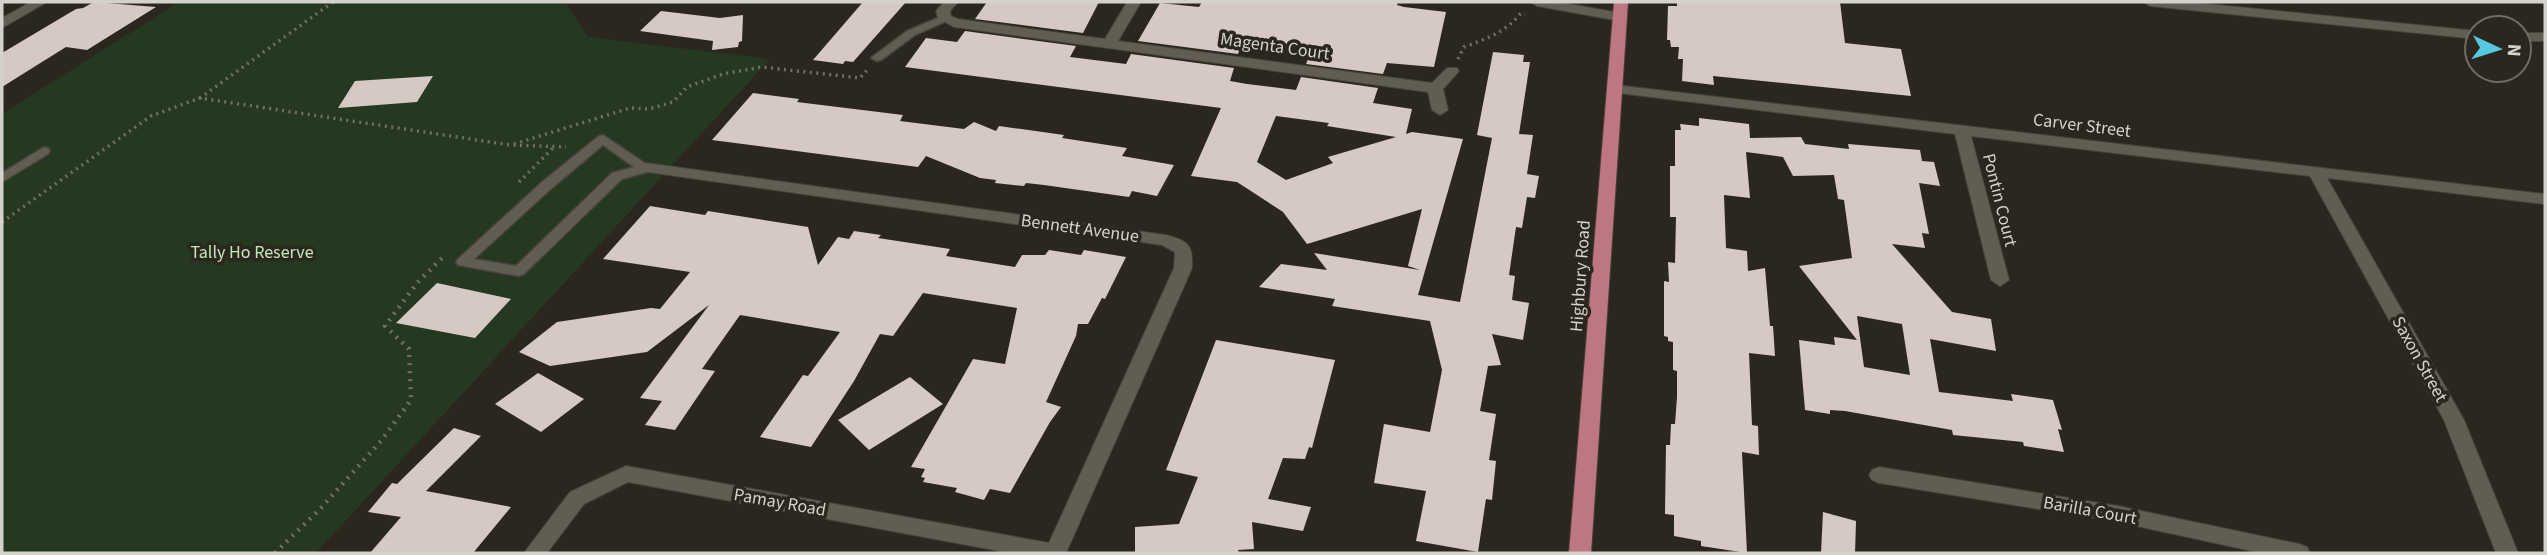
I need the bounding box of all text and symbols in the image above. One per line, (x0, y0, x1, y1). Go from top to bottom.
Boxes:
north arrow (2463, 14, 2533, 84)
street label: Magenta Court (1219, 26, 1331, 67)
text: N (2500, 43, 2527, 57)
street label: Carver Street (2032, 107, 2132, 144)
street label: Pontin Court (1976, 151, 2023, 249)
street label: Bennett Avenue (1019, 208, 1141, 249)
street label: Highbury Road (1564, 219, 1597, 333)
park label: Tally Ho Reserve (190, 240, 314, 265)
street label: Saxon Street (2386, 312, 2453, 407)
street label: Pamay Road (732, 482, 828, 523)
street label: Barilla Court (2041, 490, 2139, 531)

